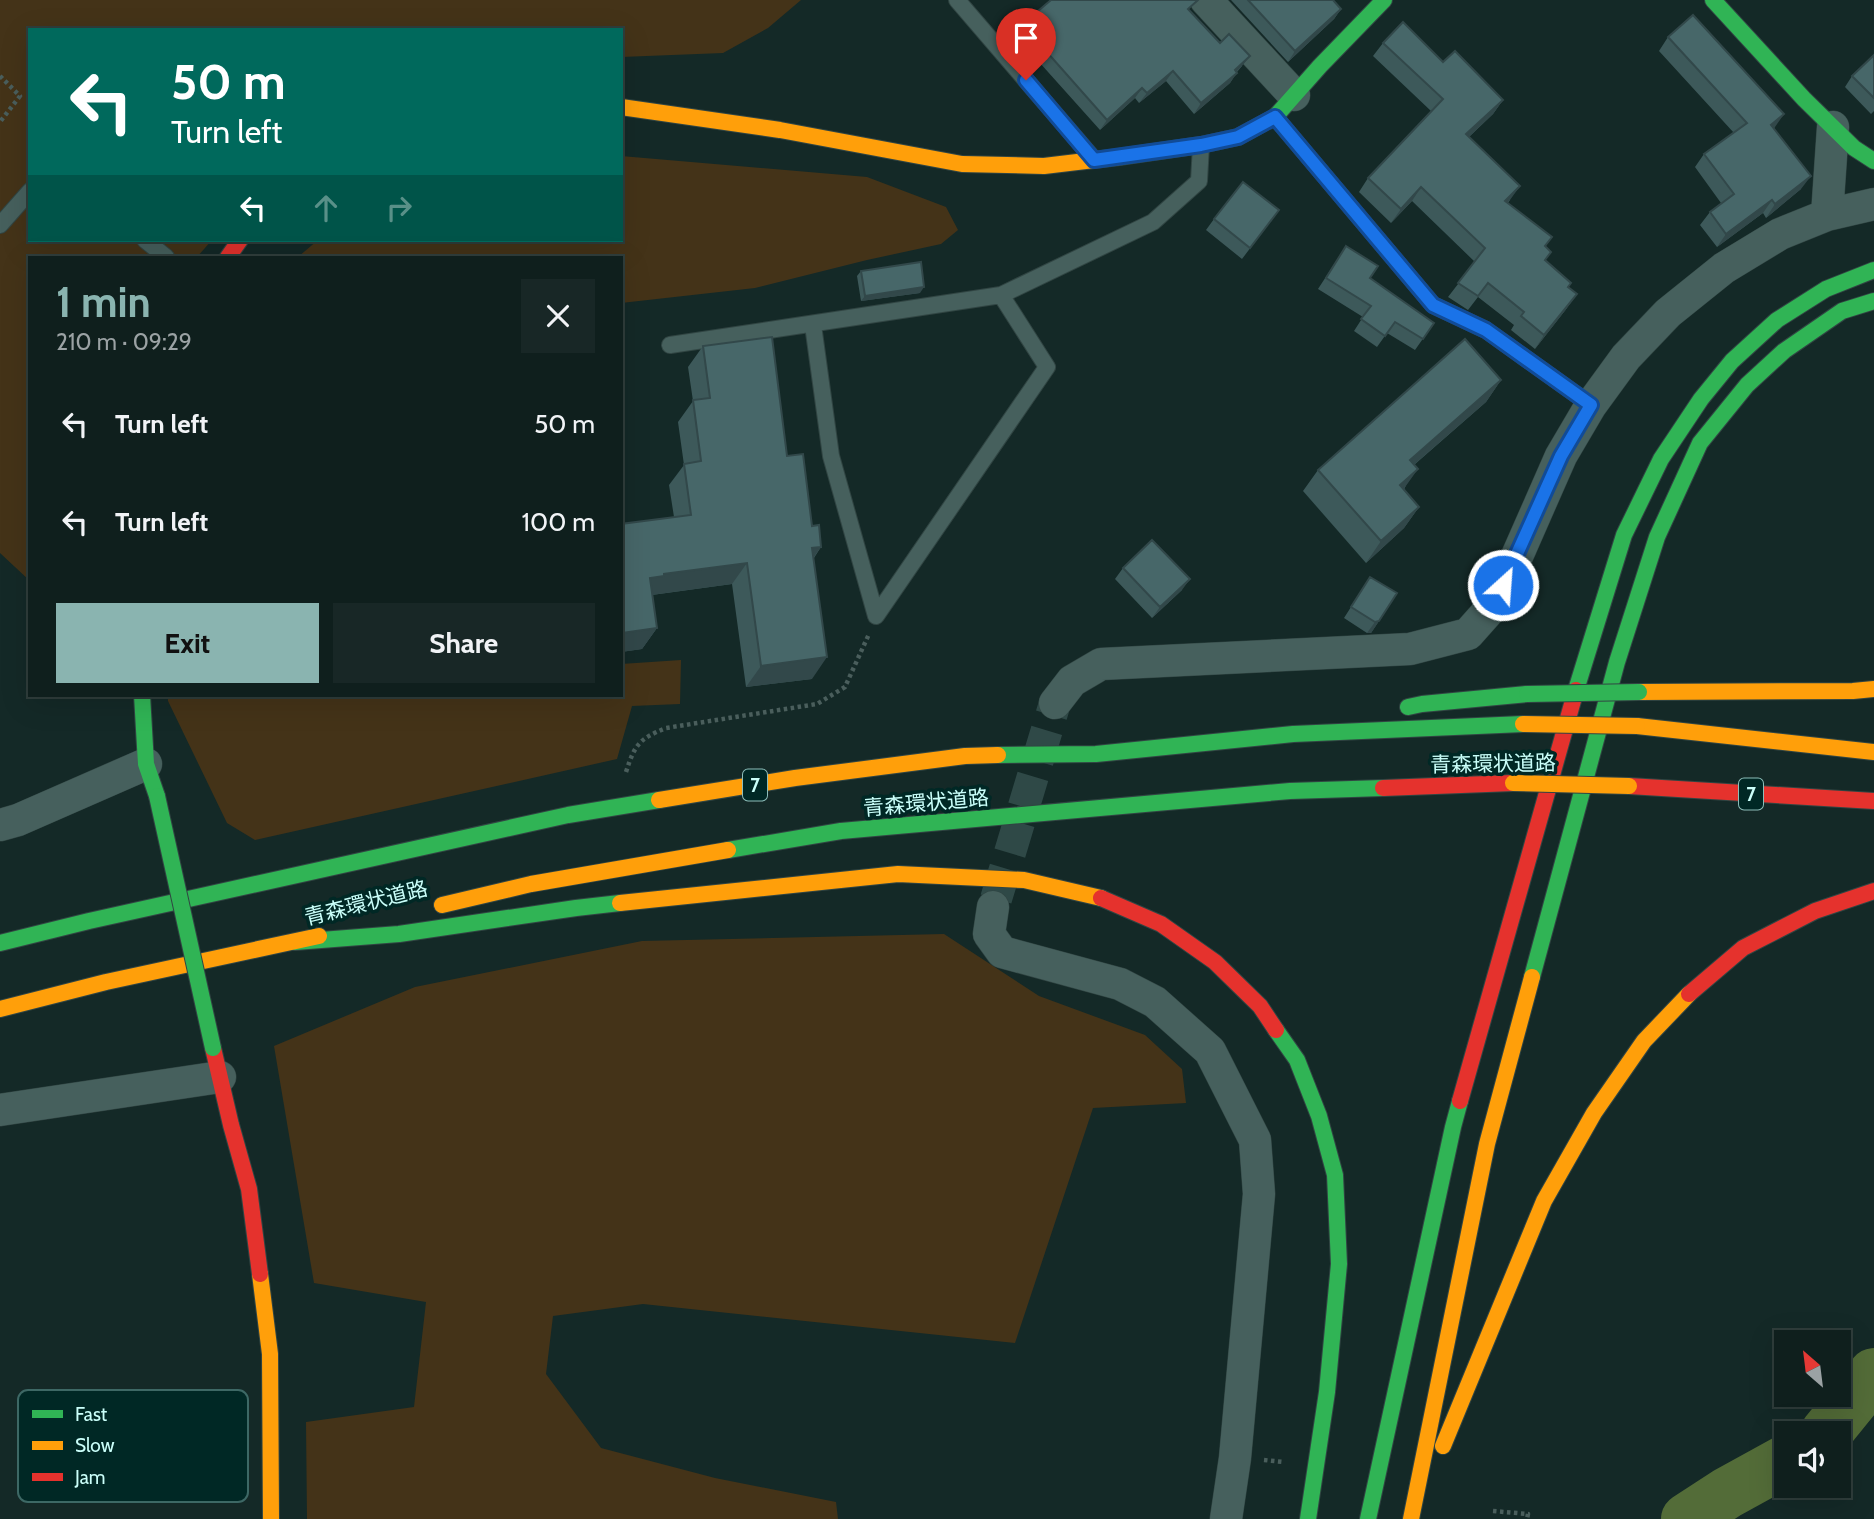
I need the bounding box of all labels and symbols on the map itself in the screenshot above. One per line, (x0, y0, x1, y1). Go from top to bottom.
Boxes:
pin (996, 8, 1056, 80)
position arrow (1466, 548, 1540, 622)
street label: 青森環状道路 (1430, 750, 1556, 777)
road number: 7 (743, 770, 767, 800)
road number: 7 (1739, 778, 1763, 810)
street label: 青森環状道路 (862, 785, 990, 820)
street label: 青森環状道路 (302, 875, 430, 930)
north arrow (1774, 1330, 1852, 1407)
legend (18, 1390, 248, 1502)
text: Fast (75, 1403, 108, 1426)
text: Slow (75, 1434, 115, 1457)
text: Jam (74, 1466, 105, 1489)

